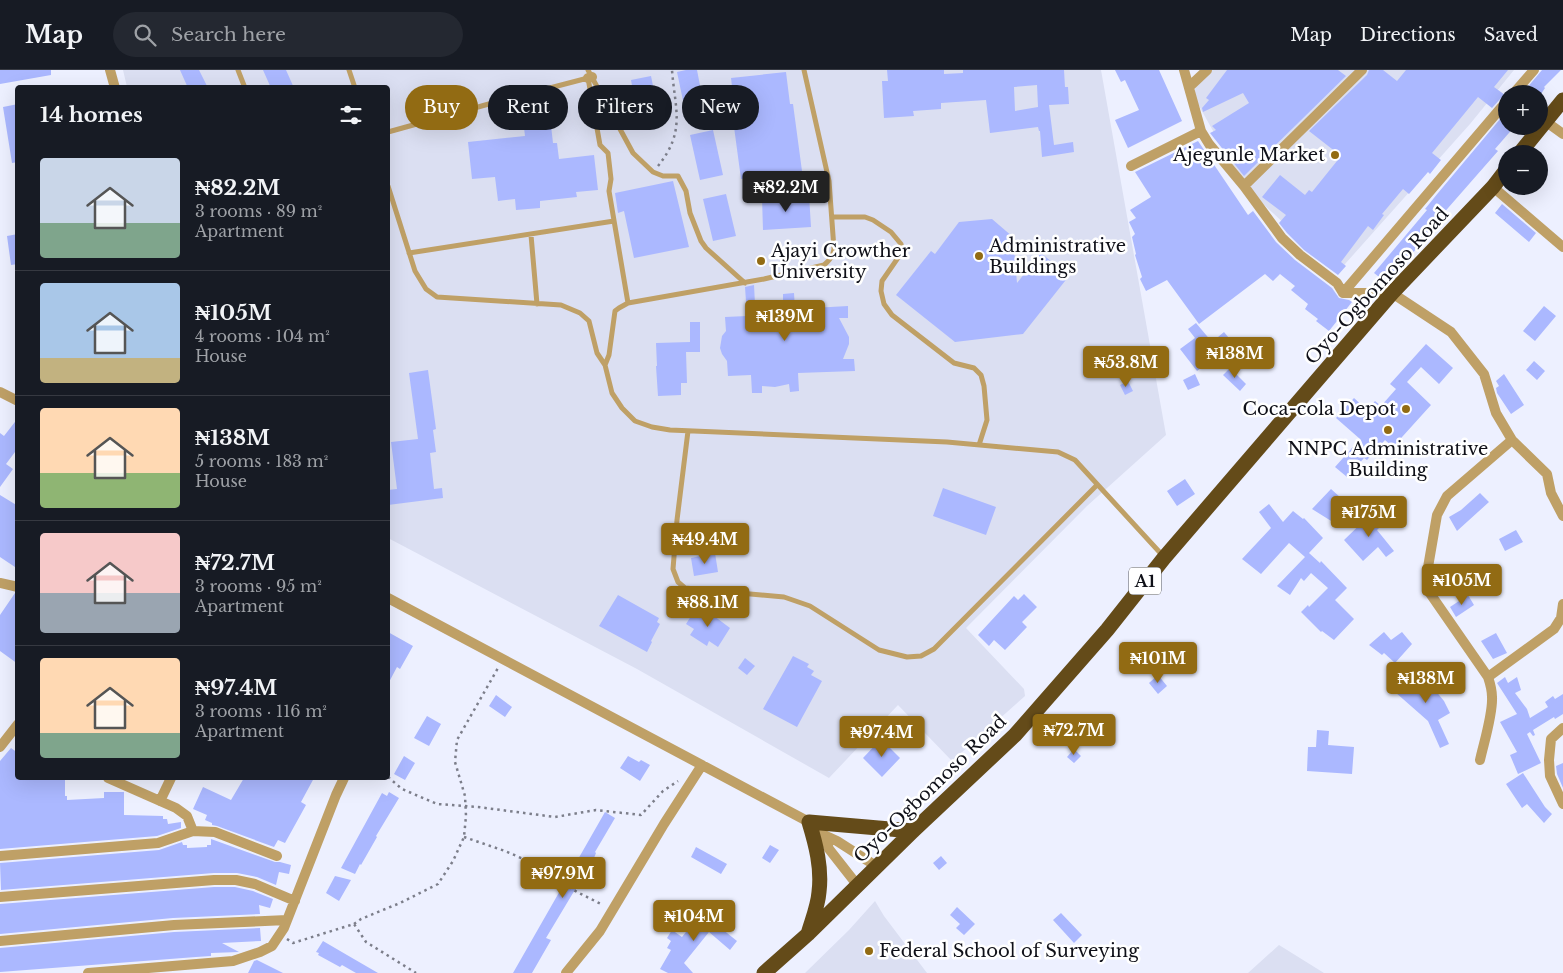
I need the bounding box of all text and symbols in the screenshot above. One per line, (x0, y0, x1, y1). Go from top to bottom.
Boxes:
search box (113, 12, 463, 57)
text: Map (25, 20, 83, 49)
icon: search (131, 21, 159, 49)
text: Search here (171, 23, 286, 46)
text: Map (1290, 24, 1332, 46)
text: Directions (1360, 24, 1456, 46)
text: Saved (1484, 24, 1538, 46)
chip: Buy (405, 85, 478, 130)
chip: Rent (488, 85, 568, 130)
chip: Filters (578, 85, 672, 130)
chip: New (682, 85, 759, 130)
map controls (1498, 85, 1548, 195)
button: + (1498, 85, 1548, 135)
icon: filters (337, 101, 365, 129)
text: 14 homes (40, 102, 143, 128)
place label: Ajegunle Market (1172, 144, 1325, 166)
button: − (1498, 145, 1548, 195)
marker: Ajegunle Market (1329, 149, 1341, 161)
pin: ₦82.2M (745, 170, 827, 213)
text: ₦82.2M (195, 175, 280, 201)
text: ₦82.2M (753, 177, 819, 197)
icon: home (80, 178, 140, 238)
text: 3 rooms · 89 m² (195, 201, 322, 221)
street label: Oyo-Ogbomoso Road (1301, 203, 1453, 369)
text: Apartment (195, 221, 284, 241)
place label: Administrative Buildings (988, 235, 1126, 278)
place label: Ajayi Crowther University (770, 240, 911, 283)
marker: Administrative Buildings (973, 250, 985, 262)
marker: Ajayi Crowther University (755, 255, 767, 267)
text: ₦105M (195, 300, 272, 326)
pin: ₦139M (750, 300, 820, 342)
icon: home (80, 303, 140, 363)
text: ₦139M (756, 306, 814, 326)
text: 4 rooms · 104 m² (195, 326, 330, 346)
pin: ₦138M (1200, 336, 1270, 379)
text: ₦138M (1206, 343, 1264, 363)
text: House (195, 346, 247, 366)
pin: ₦53.8M (1085, 346, 1167, 388)
text: ₦53.8M (1094, 352, 1158, 372)
place label: Coca-cola Depot (1243, 398, 1396, 420)
marker: Coca-cola Depot (1400, 403, 1412, 415)
marker: NNPC Administrative Building (1382, 424, 1394, 436)
text: ₦138M (195, 425, 270, 451)
icon: home (80, 428, 140, 488)
place label: NNPC Administrative Building (1288, 438, 1488, 481)
text: 5 rooms · 183 m² (195, 451, 328, 471)
text: House (195, 471, 247, 491)
pin: ₦175M (1334, 496, 1404, 538)
text: ₦175M (1342, 502, 1396, 522)
pin: ₦49.4M (664, 522, 746, 565)
text: ₦49.4M (672, 529, 738, 549)
text: ₦72.7M (195, 550, 275, 576)
icon: home (80, 553, 140, 613)
pin: ₦105M (1427, 564, 1497, 606)
road number: A1 (1129, 568, 1161, 594)
text: ₦105M (1433, 570, 1491, 590)
text: 3 rooms · 95 m² (195, 576, 322, 596)
pin: ₦88.1M (667, 586, 749, 628)
text: ₦88.1M (677, 592, 739, 612)
text: Apartment (195, 596, 284, 616)
pin: ₦101M (1123, 642, 1193, 684)
text: ₦101M (1130, 648, 1186, 668)
pin: ₦138M (1391, 662, 1461, 704)
text: ₦138M (1397, 668, 1455, 688)
text: ₦97.4M (195, 675, 277, 701)
icon: home (80, 678, 140, 738)
text: 3 rooms · 116 m² (195, 701, 327, 721)
street label: Oyo-Ogbomoso Road (849, 710, 1011, 868)
pin: ₦72.7M (1033, 714, 1115, 756)
pin: ₦97.4M (841, 716, 923, 758)
text: ₦72.7M (1044, 720, 1104, 740)
text: Apartment (195, 721, 284, 741)
text: ₦97.4M (851, 722, 913, 742)
pin: ₦97.9M (522, 856, 604, 899)
text: ₦97.9M (532, 863, 594, 883)
pin: ₦104M (659, 900, 729, 942)
text: ₦104M (664, 906, 724, 926)
place label: Federal School of Surveying (879, 940, 1139, 962)
marker: Federal School of Surveying (863, 945, 875, 957)

